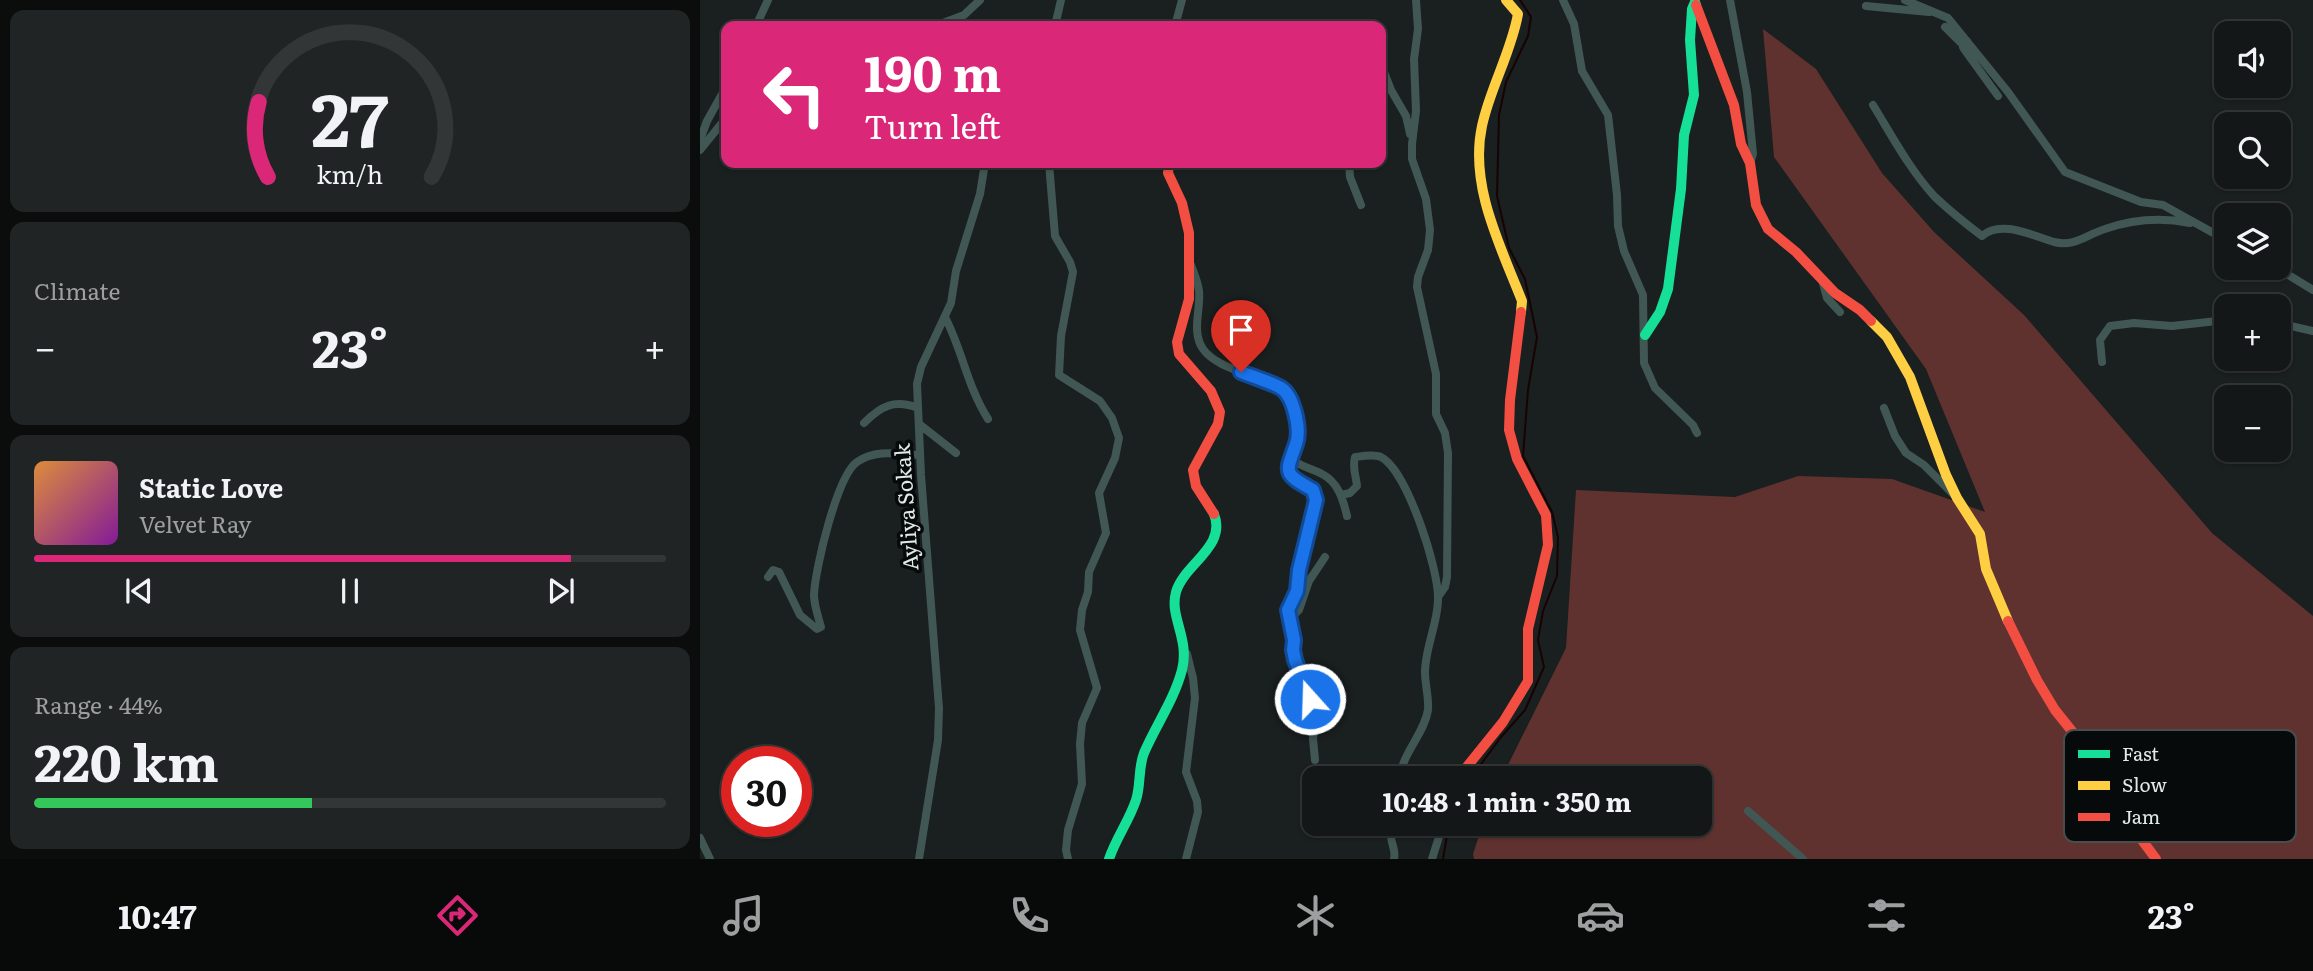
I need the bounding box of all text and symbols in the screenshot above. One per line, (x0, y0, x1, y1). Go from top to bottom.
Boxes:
map controls (2214, 21, 2291, 462)
button: sound (2214, 21, 2291, 98)
text: 190 m (864, 34, 1001, 107)
icon: left (749, 49, 840, 140)
text: 27 (311, 62, 389, 170)
text: Turn left (864, 101, 1001, 149)
button: search (2214, 112, 2291, 189)
text: km/h (317, 155, 383, 192)
button: layers (2214, 203, 2291, 280)
text: Climate (34, 273, 120, 307)
button: + (2214, 294, 2291, 371)
pin (1211, 300, 1271, 372)
text: 23° (312, 307, 388, 384)
icon: arrive (1222, 311, 1260, 349)
text: − (34, 317, 56, 374)
text: + (644, 317, 666, 374)
button: − (2214, 385, 2291, 462)
street label: Ayliya Sokak (885, 442, 924, 572)
text: Static Love (139, 467, 283, 506)
text: Velvet Ray (139, 506, 251, 540)
icon: previous (120, 572, 158, 610)
icon: pause (331, 572, 369, 610)
icon: next (542, 572, 580, 610)
position arrow (1273, 662, 1347, 736)
text: Range · 44% (34, 687, 163, 721)
text: 220 km (34, 721, 219, 798)
legend (2064, 730, 2296, 842)
text: Fast (2122, 739, 2159, 767)
speed limit sign: 30 (721, 746, 812, 837)
text: Slow (2122, 770, 2167, 798)
text: 10:48 · 1 min · 350 m (1383, 781, 1631, 820)
text: Jam (2122, 802, 2160, 830)
text: 10:47 (118, 891, 197, 939)
icon: directions (433, 891, 482, 940)
icon: music (719, 891, 768, 940)
icon: phone (1005, 891, 1054, 940)
icon: climate (1291, 891, 1340, 940)
icon: car (1576, 891, 1625, 940)
icon: filters (1862, 891, 1911, 940)
text: 23° (2148, 891, 2195, 939)

